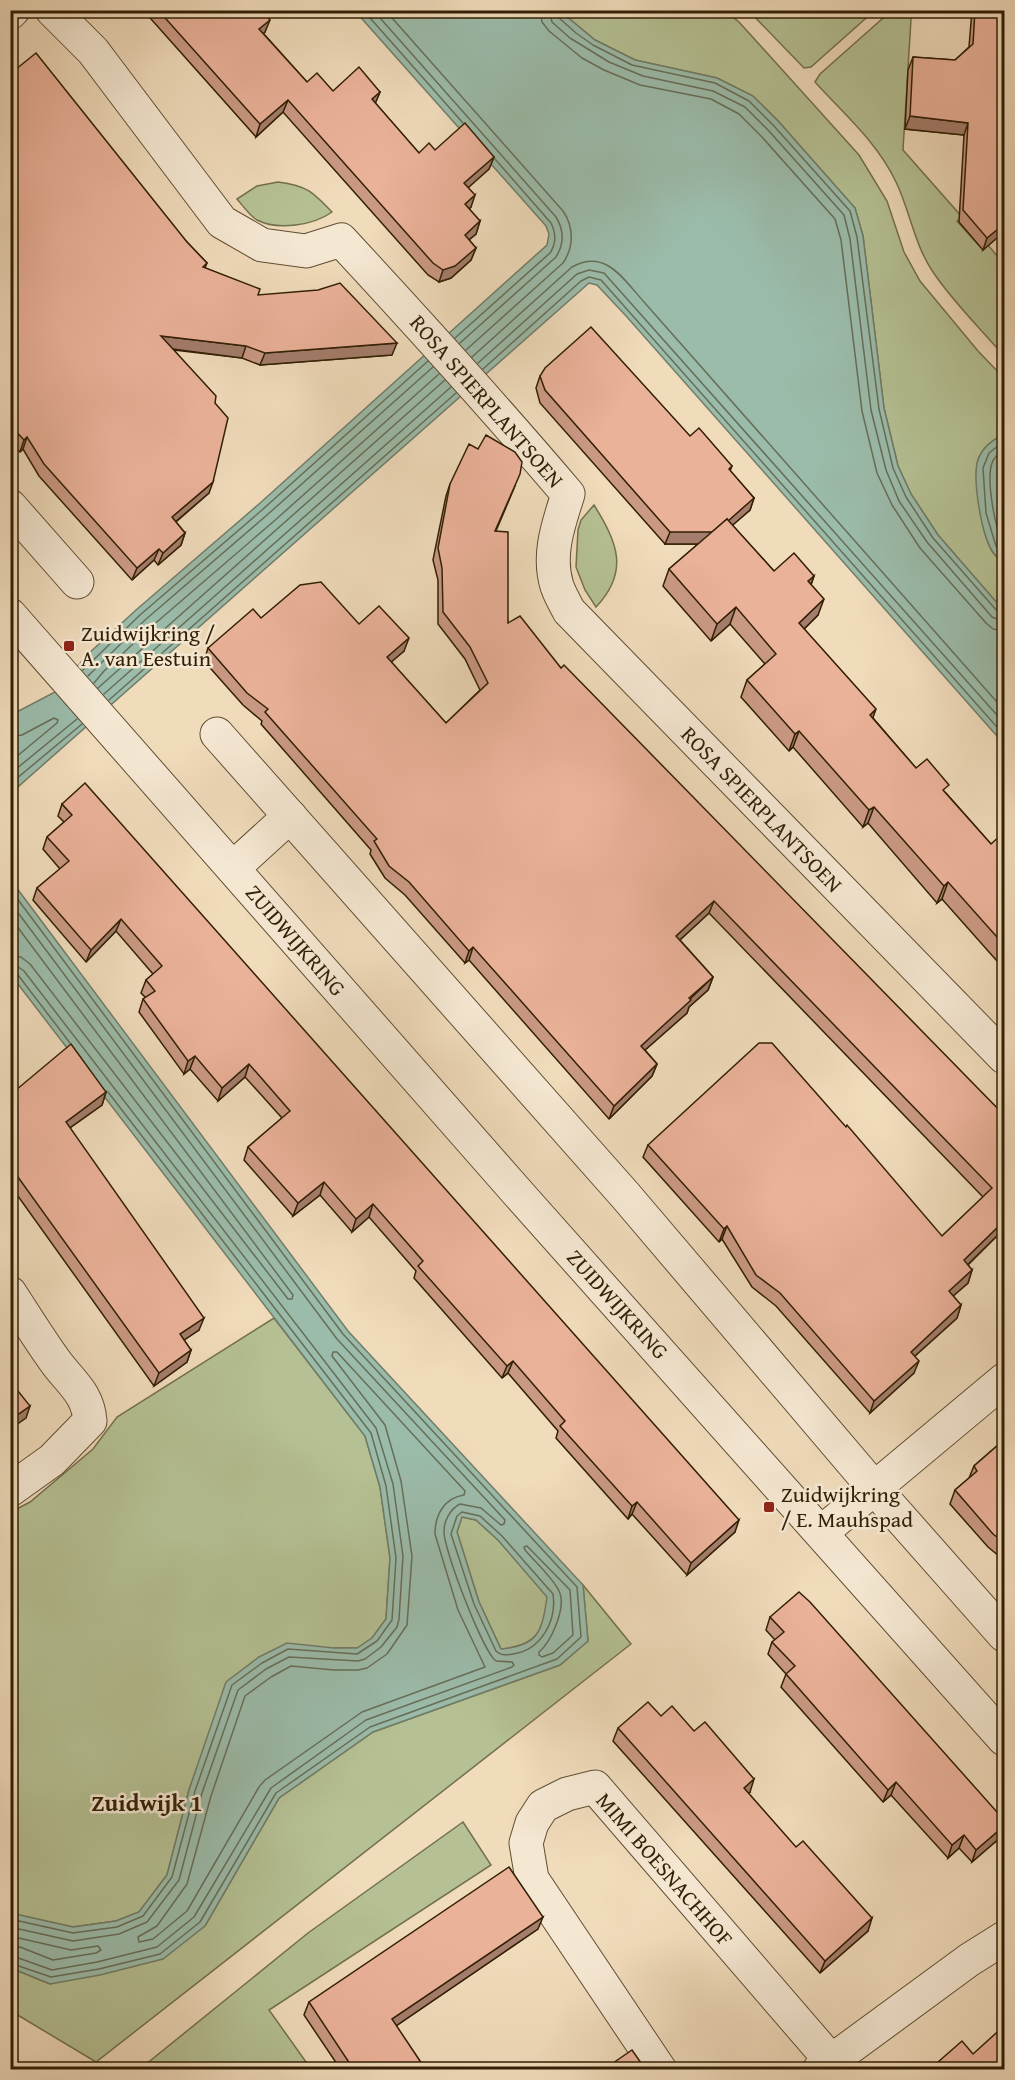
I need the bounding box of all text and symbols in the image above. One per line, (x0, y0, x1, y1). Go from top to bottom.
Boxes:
street label: ROSA SPIERPLANTSOEN (403, 307, 571, 495)
place label: Zuidwijkring / A. van Eestuin (81, 617, 215, 674)
marker: Zuidwijkring / A. van Eestuin (62, 639, 76, 653)
street label: ROSA SPIERPLANTSOEN (674, 719, 850, 899)
street label: ZUIDWIJKRING (239, 877, 353, 1003)
street label: ZUIDWIJKRING (560, 1242, 676, 1366)
place label: Zuidwijkring / E. Mauhspad (781, 1478, 913, 1535)
marker: Zuidwijkring / E. Mauhspad (762, 1500, 776, 1514)
district label: Zuidwijk 1 (91, 1785, 203, 1820)
street label: MIMI BOESNACHHOF (589, 1785, 741, 1953)

